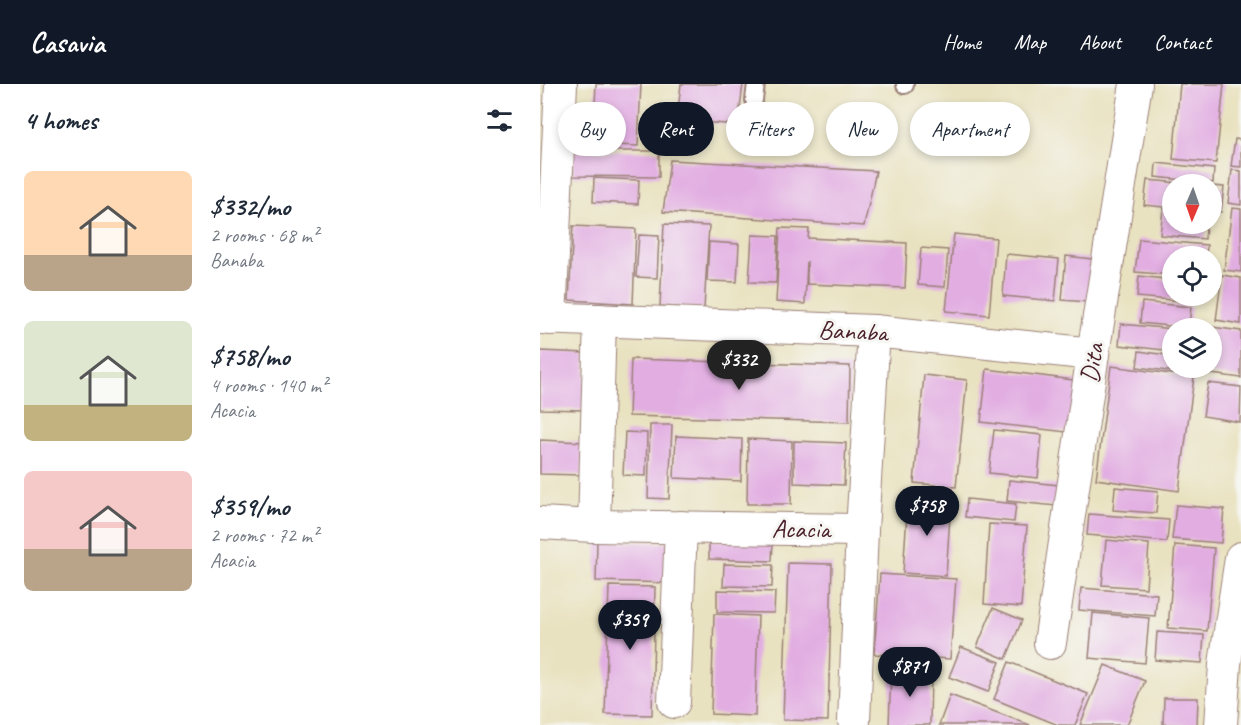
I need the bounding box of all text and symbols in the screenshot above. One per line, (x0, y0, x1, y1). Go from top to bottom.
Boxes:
text: Casavia (30, 25, 104, 60)
text: Home (943, 29, 981, 55)
text: Map (1014, 29, 1046, 55)
text: About (1079, 29, 1121, 55)
text: Contact (1154, 29, 1211, 55)
chip: Buy (558, 102, 626, 156)
chip: Rent (638, 102, 714, 156)
chip: Filters (726, 102, 814, 156)
chip: New (826, 102, 898, 156)
chip: Apartment (910, 102, 1030, 156)
text: 4 homes (24, 104, 97, 137)
icon: filters (483, 104, 516, 137)
north arrow (1162, 174, 1222, 234)
map controls (1162, 174, 1222, 378)
text: $332/mo (210, 190, 290, 223)
icon: home (72, 195, 144, 267)
text: 2 rooms · 68 m² (210, 223, 318, 248)
button: locate (1162, 246, 1222, 306)
text: Banaba (210, 248, 263, 273)
street label: Banaba (818, 313, 891, 349)
button: layers (1162, 318, 1222, 378)
street label: Dita (1073, 339, 1112, 385)
text: $758/mo (210, 340, 290, 373)
pin: $332 (703, 340, 775, 391)
icon: home (72, 345, 144, 417)
text: $332 (721, 347, 757, 372)
text: 4 rooms · 140 m² (210, 373, 327, 398)
text: Acacia (210, 398, 255, 423)
pin: $758 (891, 486, 963, 537)
text: $359/mo (210, 490, 289, 523)
text: $758 (909, 493, 945, 518)
icon: home (72, 495, 144, 567)
street label: Acacia (772, 512, 833, 546)
text: 2 rooms · 72 m² (210, 523, 318, 548)
text: Acacia (210, 548, 255, 573)
pin: $359 (594, 600, 666, 651)
text: $359 (612, 607, 648, 632)
pin: $871 (874, 647, 946, 698)
text: $871 (892, 654, 928, 679)

